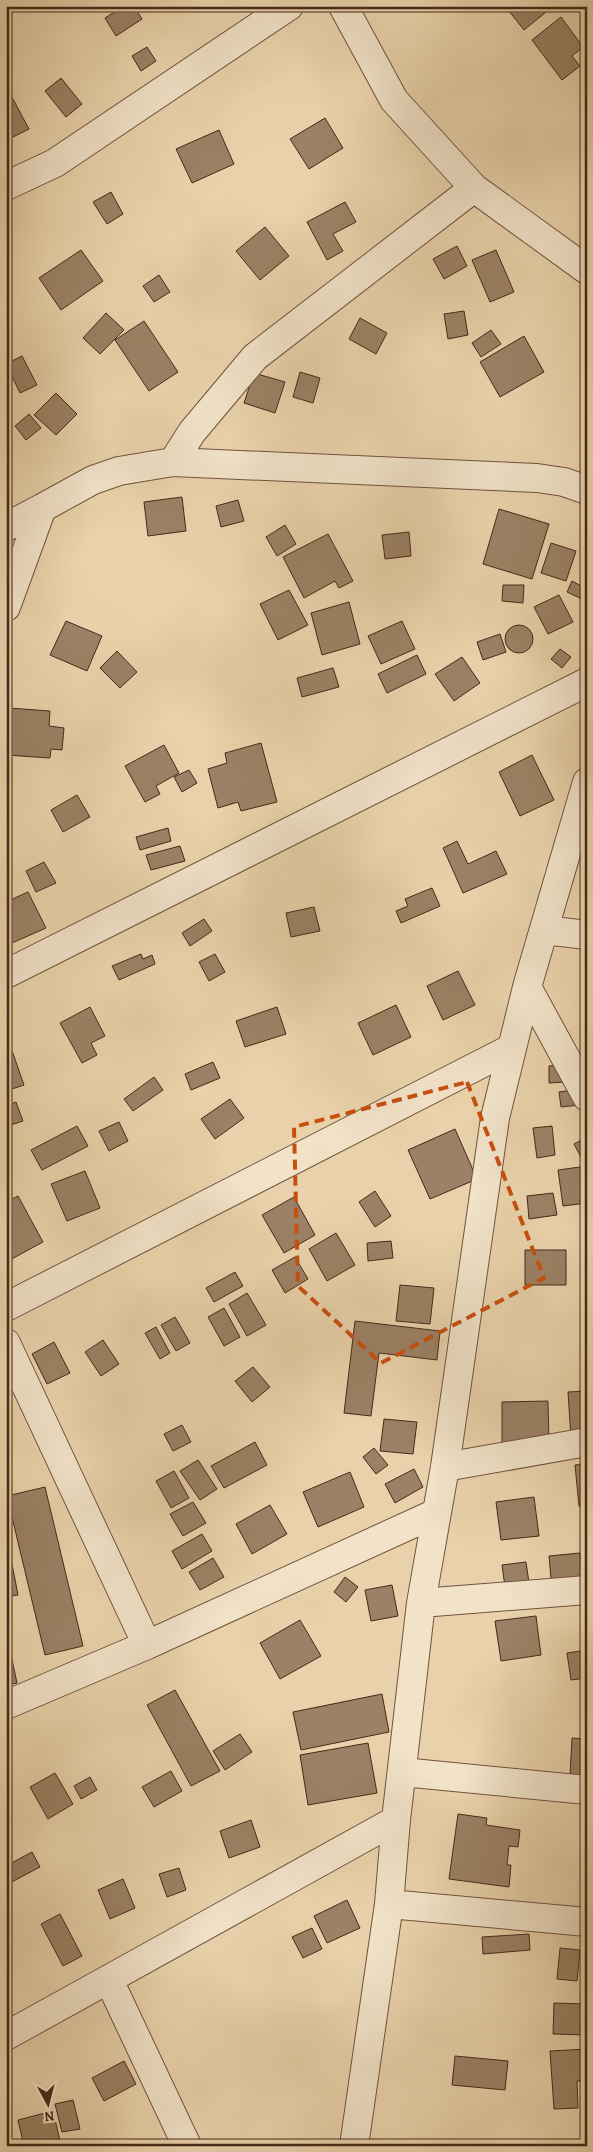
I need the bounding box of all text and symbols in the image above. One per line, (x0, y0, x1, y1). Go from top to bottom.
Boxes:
north arrow (22, 2080, 72, 2130)
text: N (43, 2106, 56, 2126)

